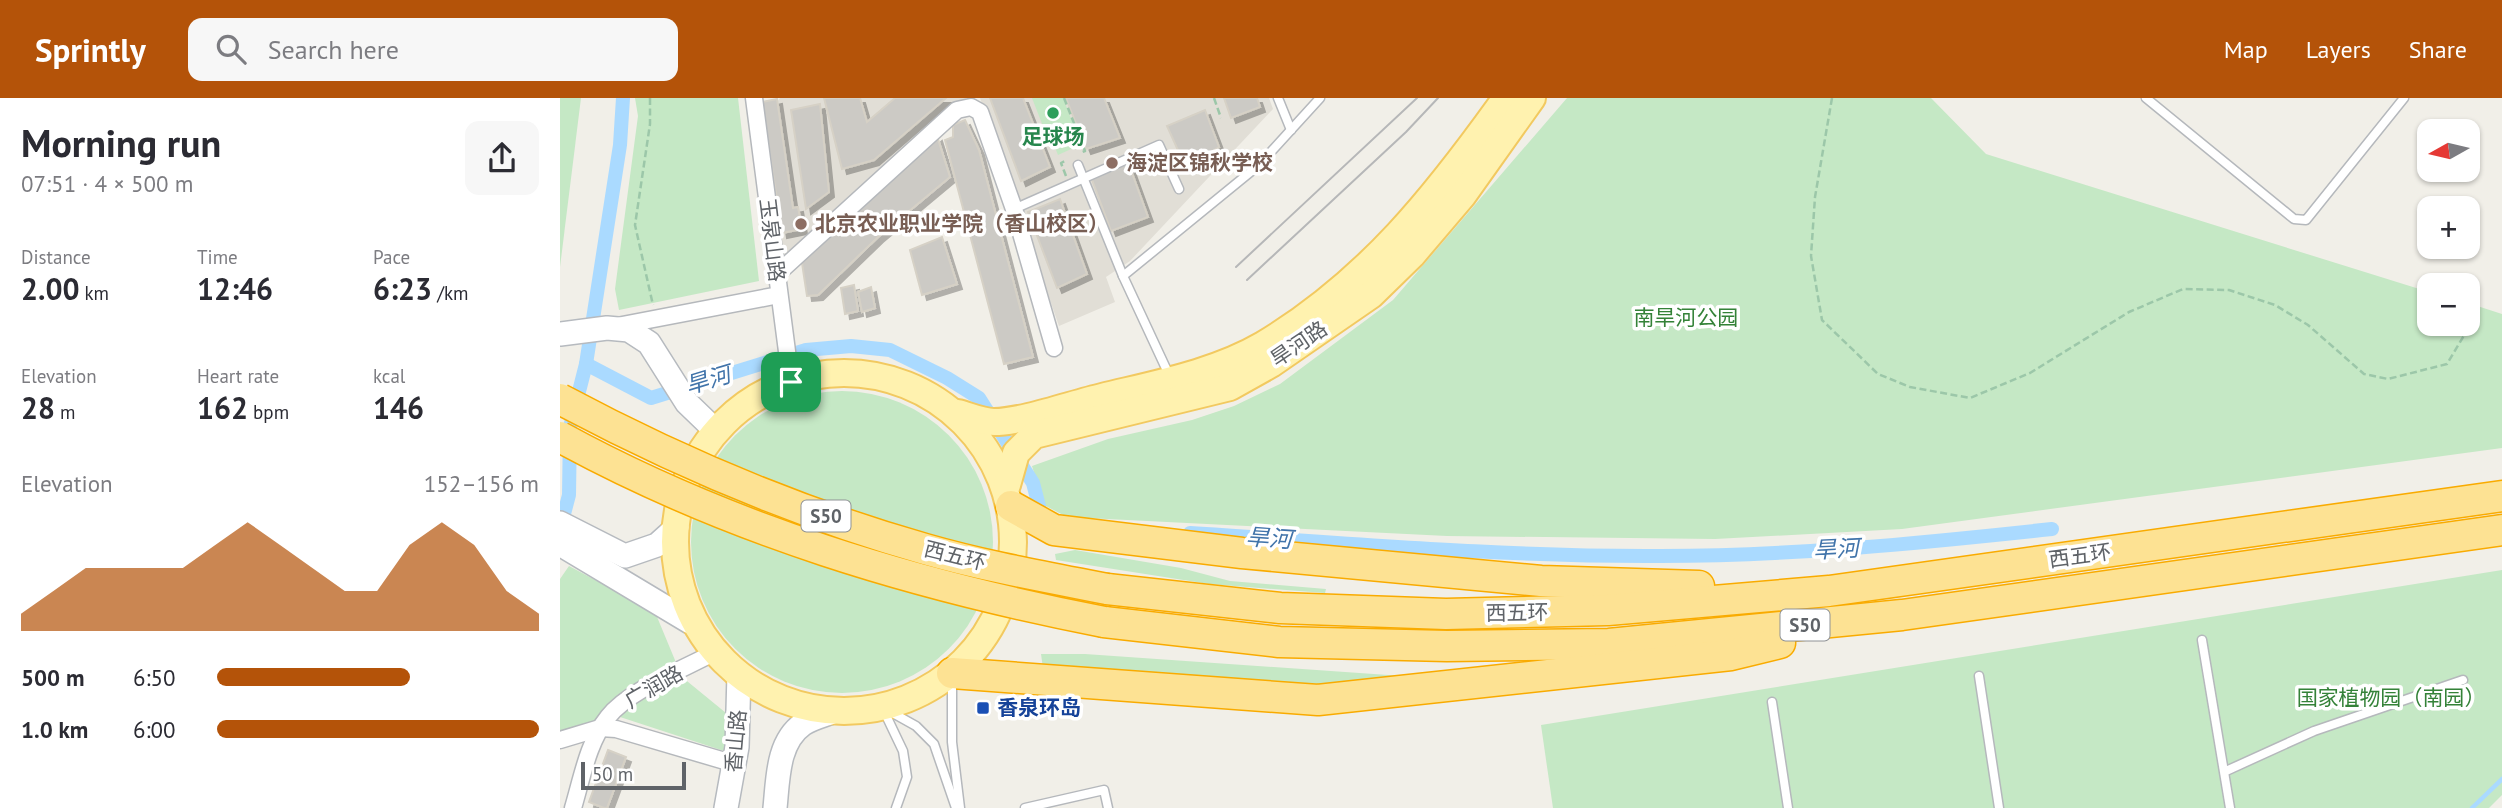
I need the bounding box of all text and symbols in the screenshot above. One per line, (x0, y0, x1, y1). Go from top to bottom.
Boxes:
search box (188, 18, 678, 81)
text: Sprintly (35, 28, 146, 71)
icon: search (212, 30, 250, 68)
text: Search here (268, 33, 399, 66)
text: Map (2224, 34, 2268, 65)
text: Layers (2306, 34, 2371, 65)
text: Share (2409, 34, 2467, 65)
marker: 足球场 (1045, 105, 1061, 121)
text: Morning run (21, 118, 221, 167)
north arrow (2417, 119, 2480, 182)
map controls (2417, 119, 2480, 336)
button: share (465, 121, 539, 195)
place label: 足球场 (1022, 123, 1085, 150)
place label: 海淀区锦秋学校 (1126, 149, 1273, 176)
marker: 海淀区锦秋学校 (1104, 155, 1120, 171)
text: 07:51 · 4 × 500 m (21, 169, 193, 198)
button: + (2417, 196, 2480, 259)
street label: 玉泉山路 (754, 197, 791, 283)
place label: 北京农业职业学院（香山校区） (815, 210, 1109, 237)
marker: 北京农业职业学院（香山校区） (793, 216, 809, 232)
text: Distance (21, 245, 91, 269)
text: Time (197, 245, 238, 269)
text: Pace (373, 245, 410, 269)
text: 2.00 (21, 269, 79, 308)
text: 12:46 (197, 269, 273, 308)
text: 6:23 (373, 269, 432, 308)
button: − (2417, 273, 2480, 336)
text: km (79, 281, 109, 305)
text: /km (432, 281, 468, 305)
park label: 南旱河公园 (1634, 304, 1739, 331)
street label: 旱河路 (1265, 315, 1332, 372)
pin (761, 352, 821, 412)
water label: 旱河 (682, 358, 738, 400)
icon: arrive (772, 363, 810, 401)
text: Elevation (21, 364, 97, 388)
text: Heart rate (197, 364, 279, 388)
text: kcal (373, 364, 405, 388)
text: 28 (21, 388, 55, 427)
text: 162 (197, 388, 248, 427)
text: 146 (373, 388, 424, 427)
text: m (55, 400, 76, 424)
text: bpm (248, 400, 289, 424)
text: Elevation (21, 469, 113, 498)
text: 152–156 m (424, 469, 539, 498)
road number: S50 (802, 500, 850, 532)
water label: 旱河 (1245, 521, 1297, 554)
water label: 旱河 (1812, 533, 1864, 564)
street label: 西五环 (921, 535, 989, 576)
street label: 西五环 (2047, 538, 2113, 573)
street label: 西五环 (1485, 598, 1549, 627)
road number: S50 (1780, 610, 1830, 640)
street label: 广润路 (620, 659, 688, 714)
text: 500 m (21, 663, 84, 692)
text: 6:50 (133, 663, 176, 692)
park label: 国家植物园（南园） (2297, 684, 2486, 711)
place label: 香泉环岛 (997, 694, 1081, 721)
marker: 香泉环岛 (975, 700, 991, 716)
street label: 香山路 (719, 708, 752, 774)
text: 1.0 km (21, 715, 88, 744)
text: 6:00 (133, 715, 176, 744)
scale bar (581, 759, 686, 791)
text: 50 m (592, 762, 633, 786)

